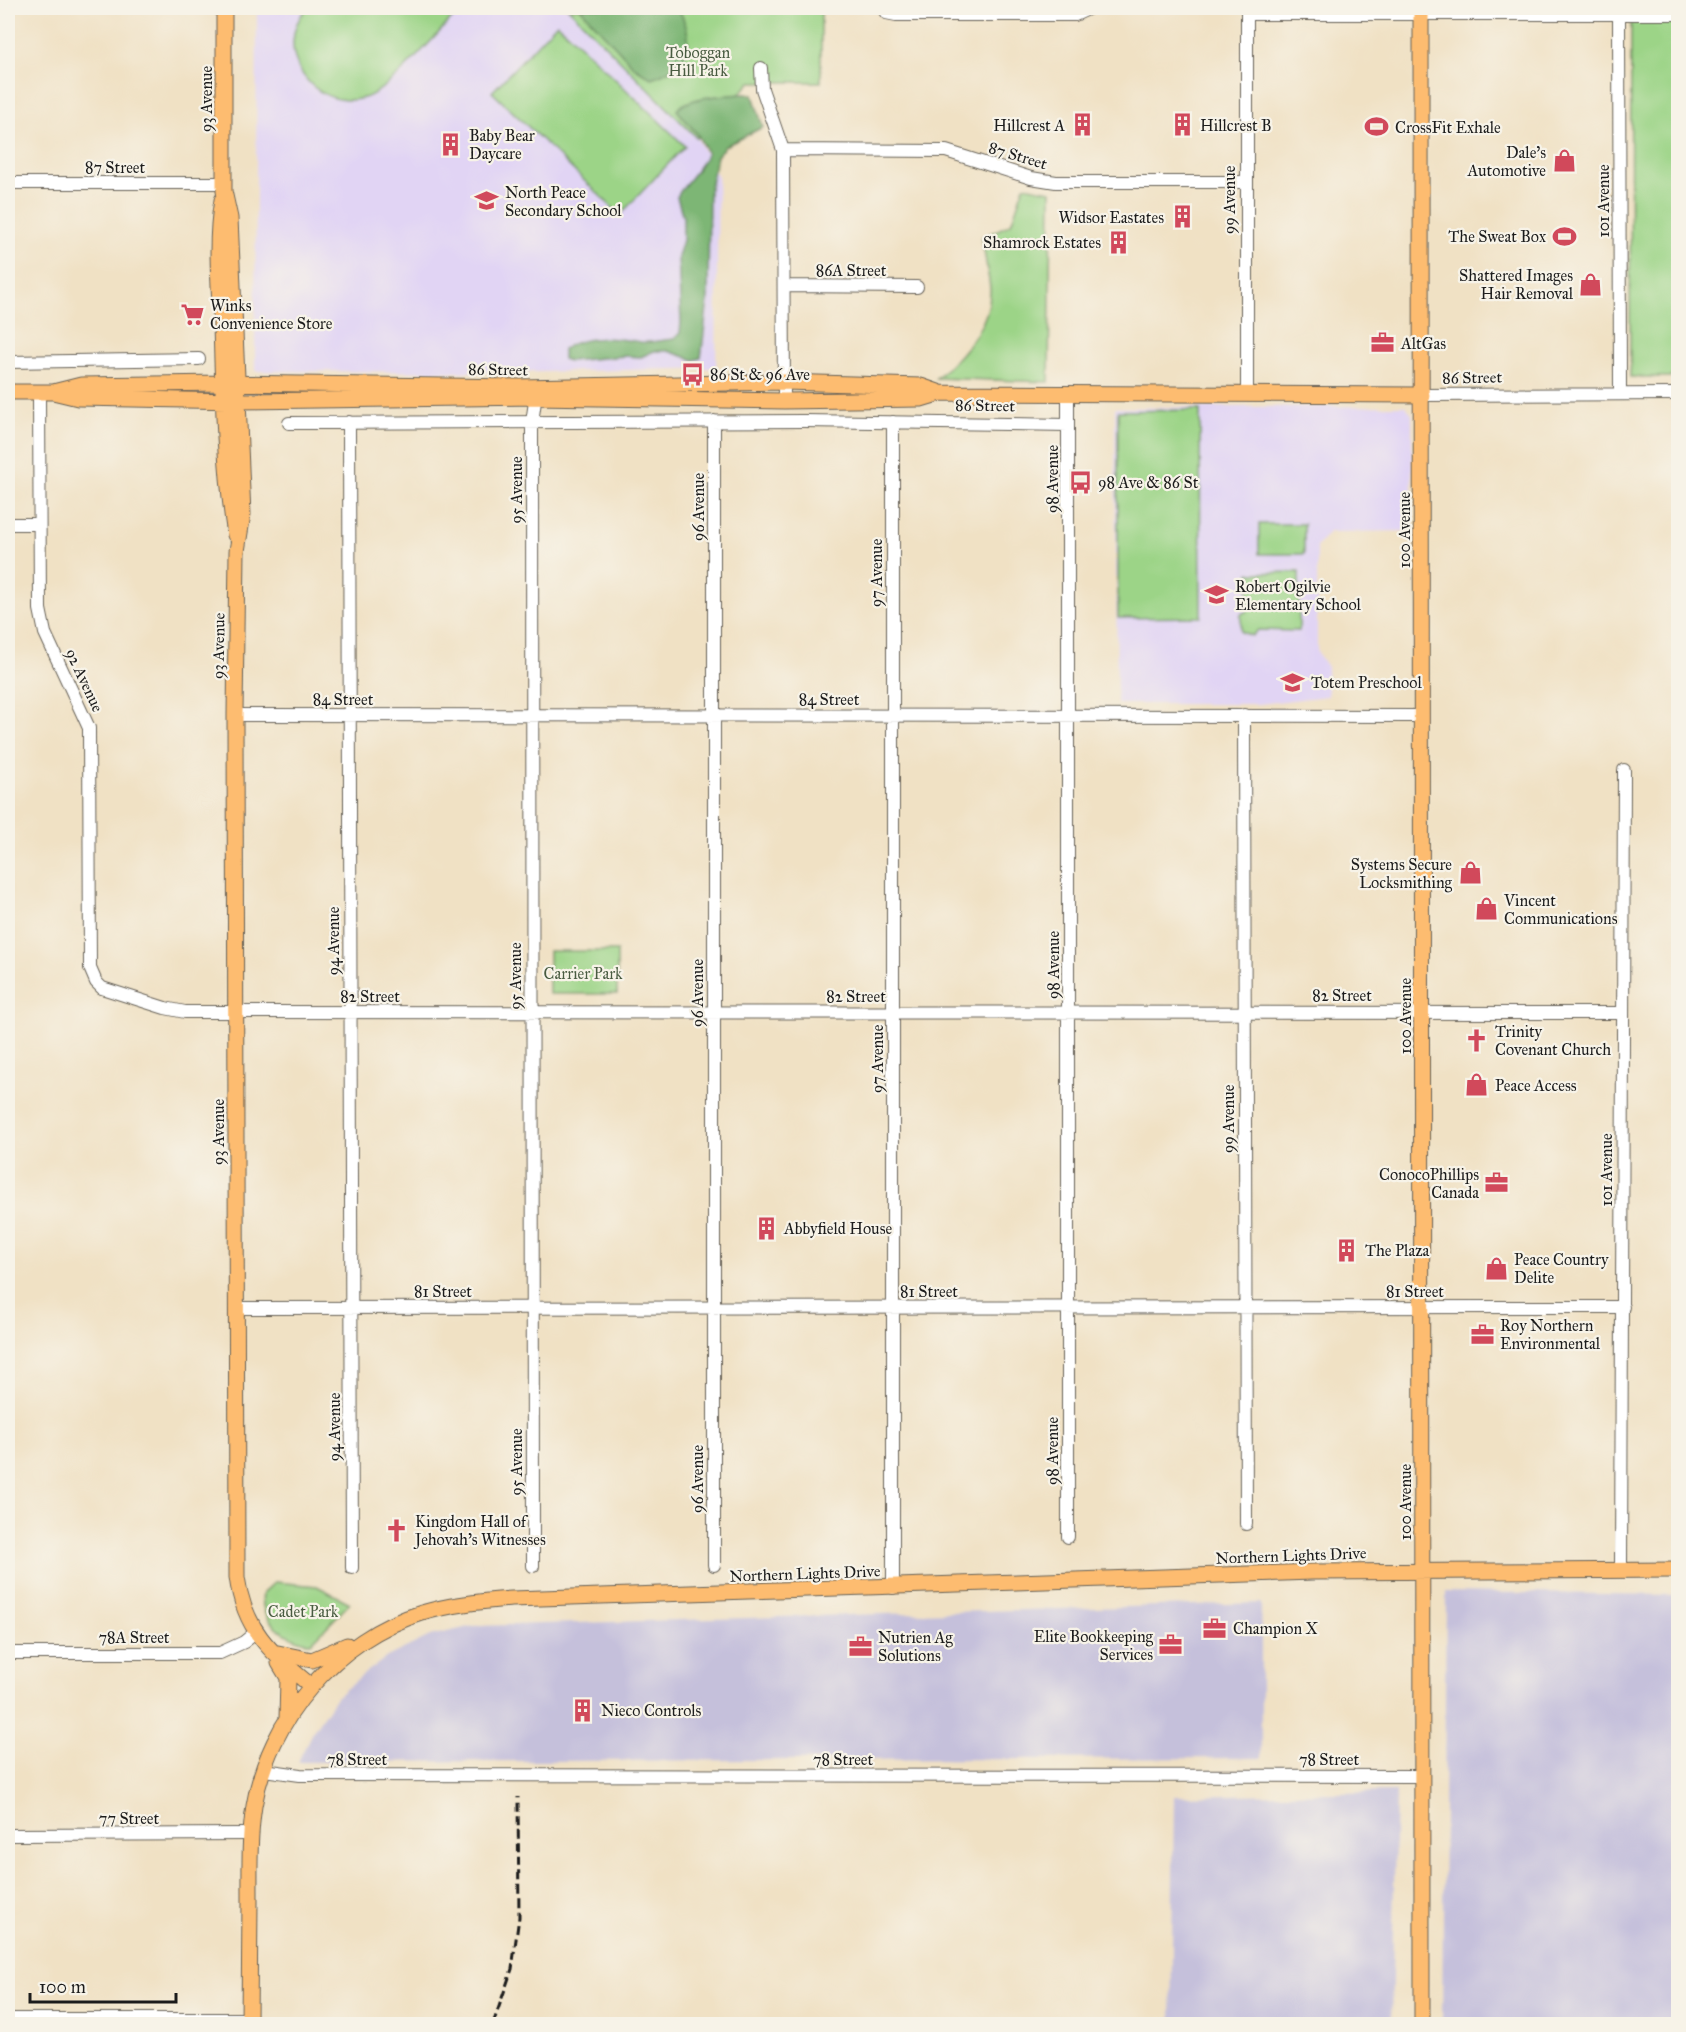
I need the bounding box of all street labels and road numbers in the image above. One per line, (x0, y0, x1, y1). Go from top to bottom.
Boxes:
street label: 93 Avenue (197, 65, 216, 132)
street label: 87 Street (986, 138, 1050, 173)
street label: 87 Street (85, 158, 145, 177)
street label: 101 Avenue (1594, 164, 1613, 238)
street label: 99 Avenue (1220, 165, 1239, 234)
street label: 86A Street (816, 261, 887, 280)
street label: 86 Street (468, 359, 528, 380)
street label: 86 Street (1442, 367, 1502, 388)
street label: 86 Street (955, 395, 1015, 416)
street label: 98 Avenue (1043, 444, 1062, 513)
street label: 95 Avenue (507, 456, 526, 524)
street label: 96 Avenue (689, 473, 708, 541)
street label: 100 Avenue (1395, 491, 1414, 568)
street label: 97 Avenue (867, 538, 886, 607)
street label: 93 Avenue (208, 612, 229, 679)
street label: 92 Avenue (62, 645, 108, 715)
street label: 84 Street (313, 690, 374, 709)
street label: 84 Street (799, 690, 860, 709)
street label: 94 Avenue (324, 906, 343, 976)
street label: 98 Avenue (1044, 930, 1063, 999)
street label: 95 Avenue (506, 942, 525, 1010)
street label: 96 Avenue (688, 959, 707, 1027)
street label: 100 Avenue (1396, 977, 1415, 1054)
street label: 82 Street (1312, 986, 1372, 1005)
street label: 82 Street (340, 987, 400, 1006)
street label: 82 Street (826, 987, 886, 1006)
street label: 97 Avenue (868, 1024, 887, 1093)
street label: 99 Avenue (1219, 1084, 1238, 1153)
street label: 93 Avenue (209, 1098, 228, 1165)
street label: 101 Avenue (1597, 1133, 1616, 1207)
street label: 81 Street (414, 1282, 472, 1301)
street label: 81 Street (900, 1282, 958, 1301)
street label: 81 Street (1386, 1282, 1444, 1301)
street label: 94 Avenue (325, 1392, 344, 1462)
street label: 98 Avenue (1043, 1416, 1062, 1485)
street label: 95 Avenue (507, 1428, 526, 1496)
street label: 96 Avenue (688, 1445, 707, 1513)
street label: 100 Avenue (1396, 1463, 1415, 1540)
street label: Northern Lights Drive (1215, 1543, 1367, 1569)
street label: Northern Lights Drive (729, 1561, 881, 1587)
street label: 78A Street (98, 1628, 170, 1647)
street label: 78 Street (327, 1750, 387, 1769)
street label: 78 Street (813, 1750, 873, 1769)
street label: 78 Street (1299, 1750, 1359, 1769)
street label: 77 Street (99, 1809, 159, 1828)

